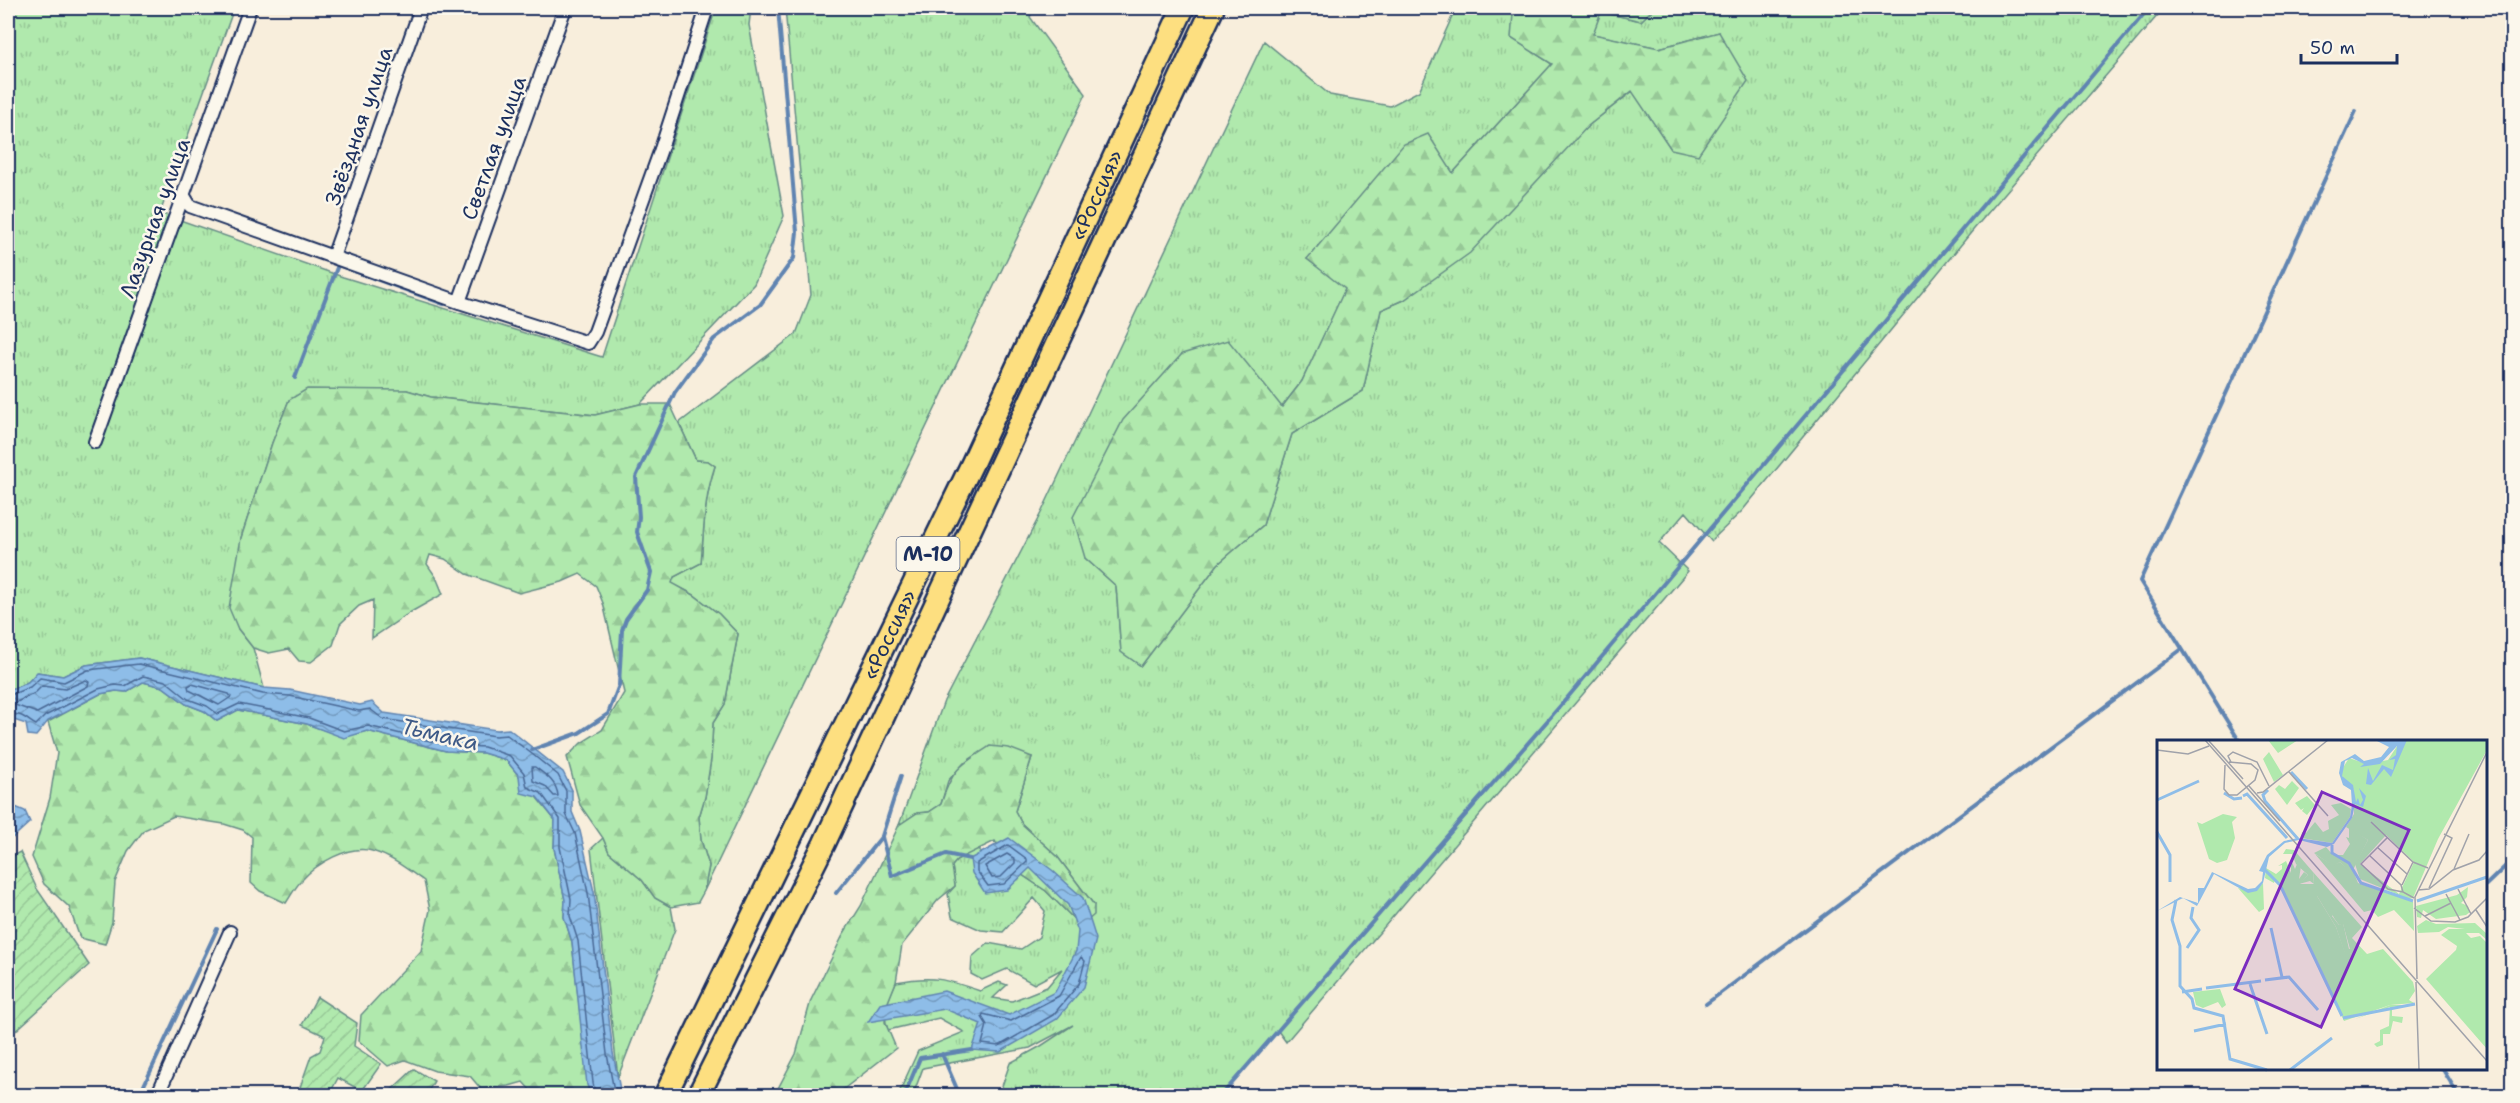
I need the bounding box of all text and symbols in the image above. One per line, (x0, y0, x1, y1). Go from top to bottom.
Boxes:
scale bar (2301, 27, 2397, 65)
text: 50 m (2310, 36, 2355, 60)
street label: Звёздная улица (319, 43, 399, 209)
street label: Светлая улица (455, 72, 533, 224)
street label: Лазурная улица (113, 134, 197, 302)
street label: «Россия» (1064, 145, 1129, 245)
road number: М-10 (896, 537, 960, 571)
street label: «Россия» (856, 585, 923, 684)
water label: Тьмака (398, 712, 481, 757)
inset map (2157, 740, 2487, 1070)

